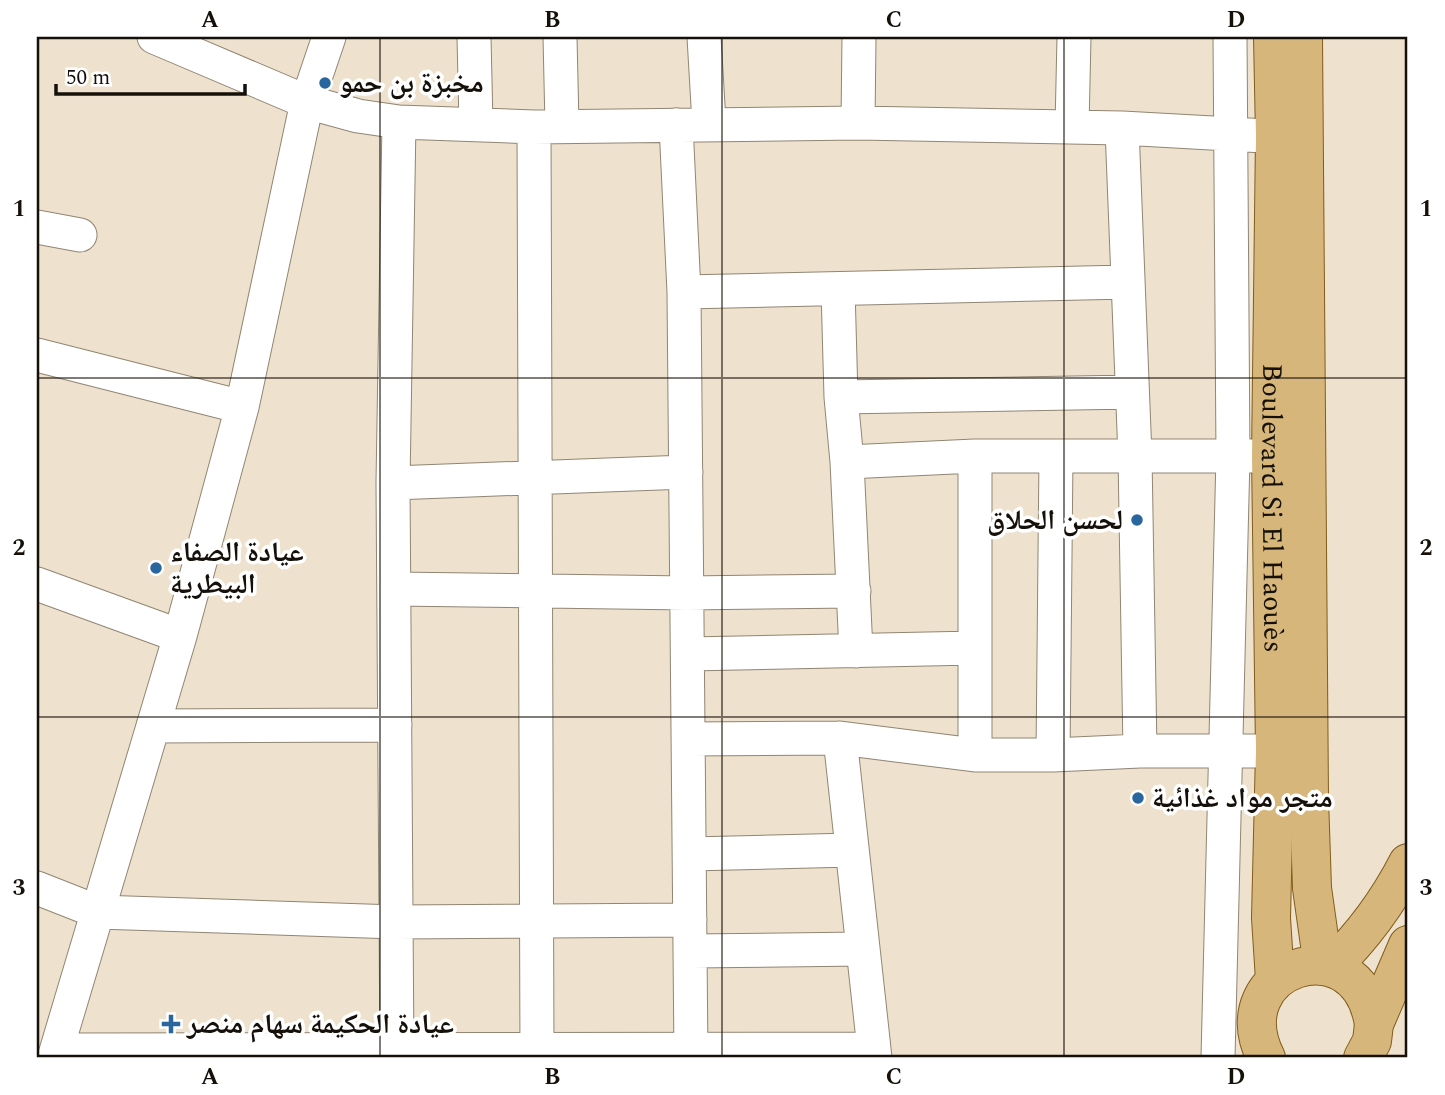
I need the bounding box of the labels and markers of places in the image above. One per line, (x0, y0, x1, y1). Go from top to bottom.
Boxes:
place label: مخبزة بن حمو (339, 62, 484, 105)
marker: مخبزة بن حمو (317, 75, 333, 91)
place label: لحسن الحلاق (987, 499, 1123, 542)
marker: لحسن الحلاق (1129, 512, 1145, 528)
place label: عيادة الصفاء البيطرية (170, 531, 304, 606)
marker: عيادة الصفاء البيطرية (148, 560, 164, 576)
place label: متجر مواد غذائية (1152, 777, 1333, 820)
marker: متجر مواد غذائية (1130, 790, 1146, 806)
place label: عيادة الحكيمة سهام منصر (186, 1003, 454, 1046)
marker: عيادة الحكيمة سهام منصر (161, 1014, 181, 1034)

